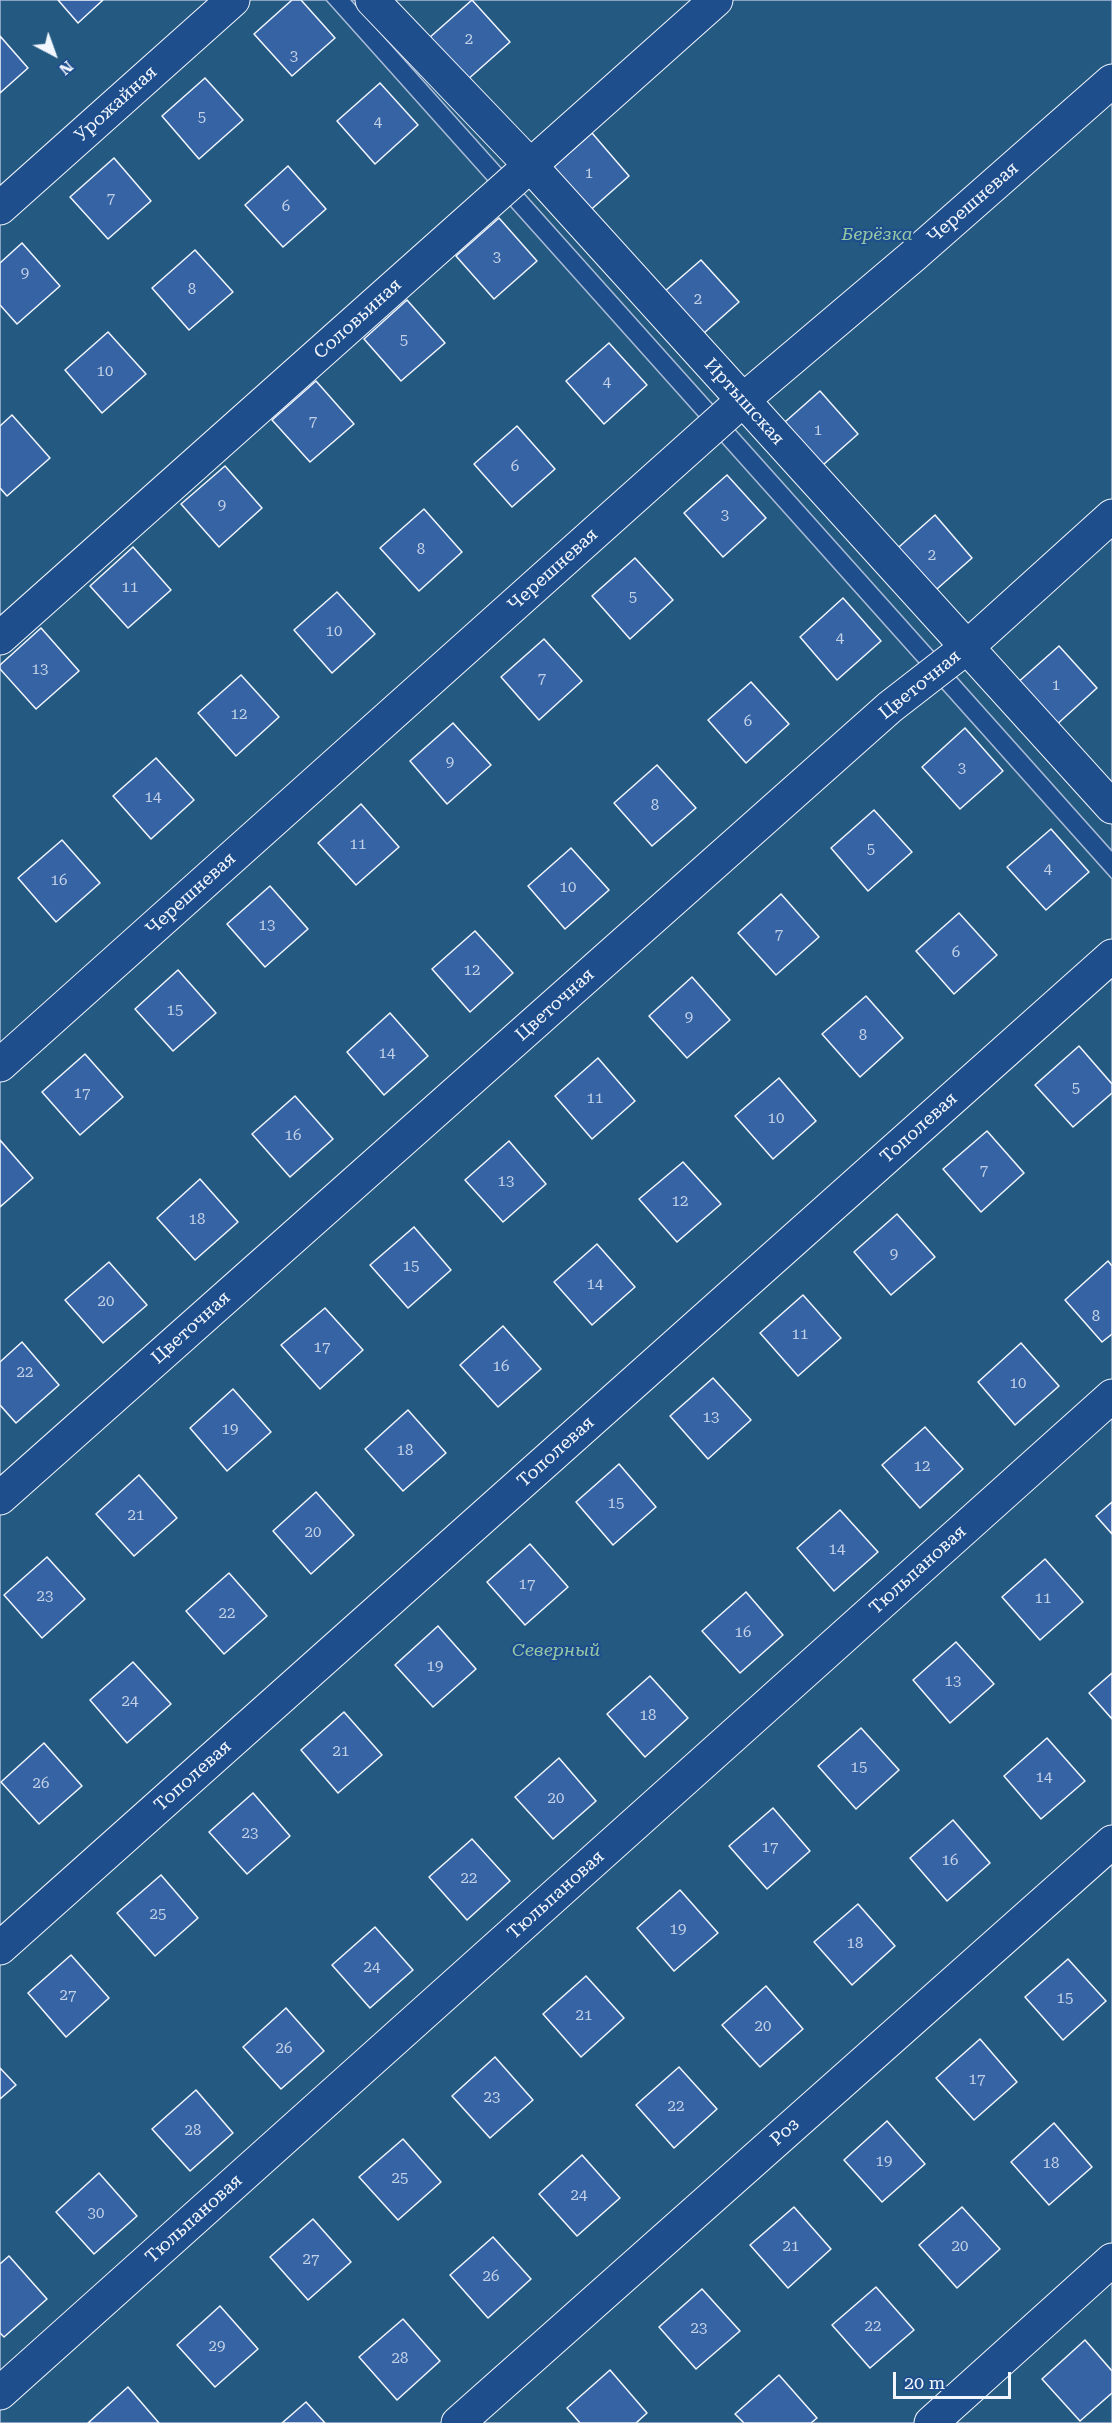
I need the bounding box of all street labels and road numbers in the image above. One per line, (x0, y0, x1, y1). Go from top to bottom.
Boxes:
street label: Урожайная (70, 61, 162, 147)
street label: Черешневая (923, 158, 1023, 248)
street label: Соловьиная (310, 274, 406, 364)
street label: Иртышская (699, 354, 789, 450)
street label: Черешневая (504, 524, 602, 616)
street label: Цветочная (875, 646, 965, 724)
street label: Черешневая (142, 848, 240, 940)
street label: Цветочная (511, 964, 599, 1046)
street label: Тополевая (876, 1088, 962, 1168)
street label: Цветочная (147, 1287, 235, 1369)
street label: Тополевая (513, 1412, 599, 1492)
street label: Тюльпановая (865, 1521, 971, 1619)
street label: Тополевая (150, 1736, 236, 1816)
street label: Тюльпановая (503, 1846, 609, 1944)
street label: Роз (766, 2113, 804, 2151)
street label: Тюльпановая (141, 2170, 247, 2268)

